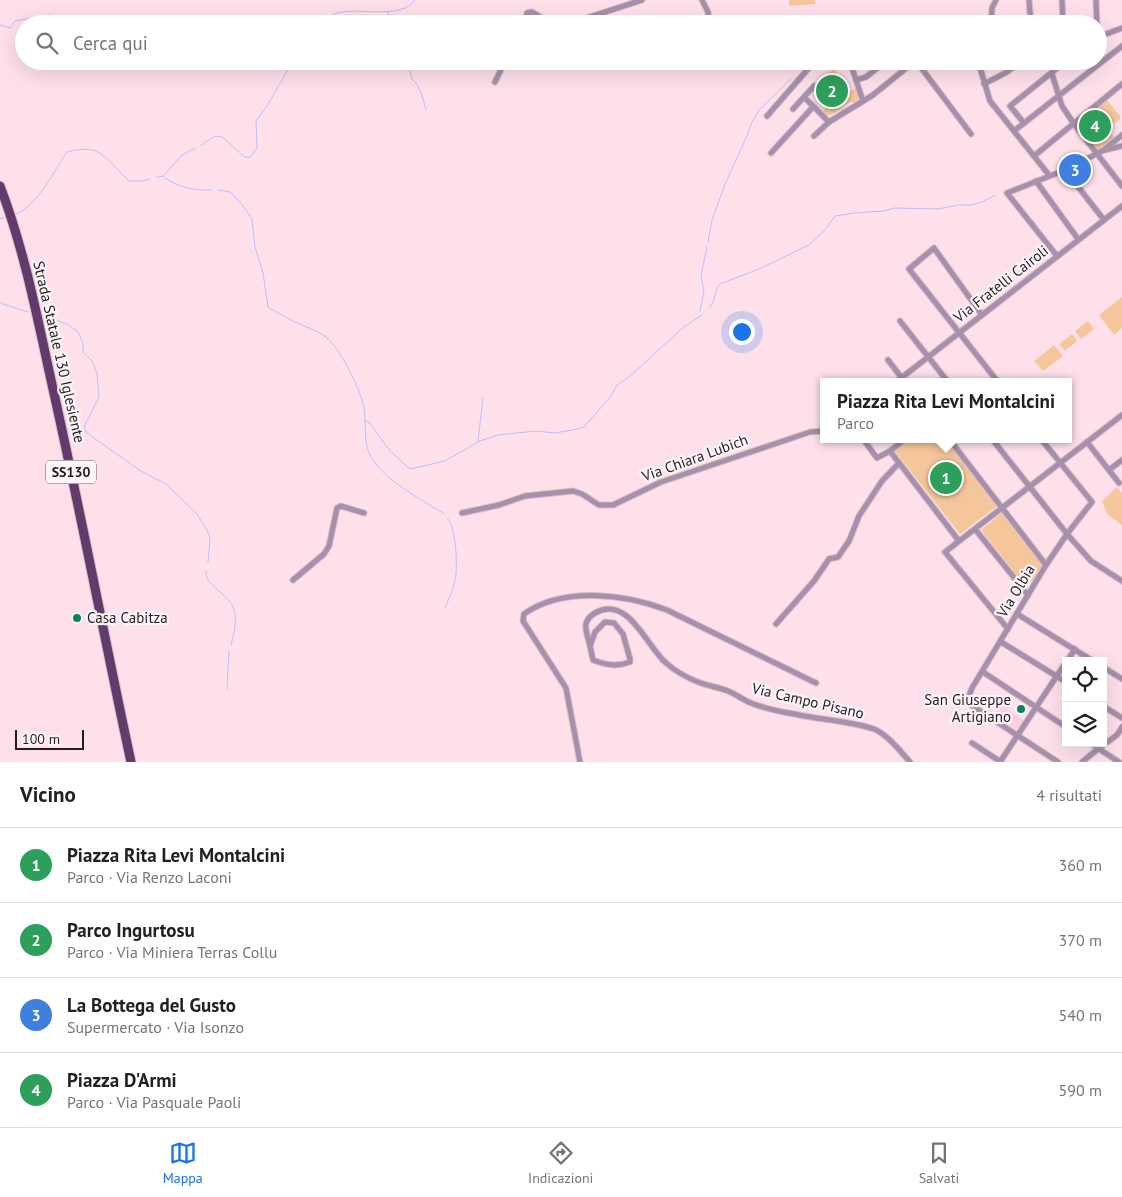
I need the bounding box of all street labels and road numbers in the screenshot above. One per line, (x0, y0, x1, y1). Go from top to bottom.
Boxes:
street label: Via Fratelli Cairoli (949, 241, 1052, 327)
street label: Strada Statale 130 Iglesiente (29, 259, 90, 445)
street label: Via Chiara Lubich (638, 430, 750, 486)
road number: SS130 (46, 461, 96, 484)
street label: Via Olbia (992, 561, 1039, 621)
street label: Via Campo Pisano (749, 678, 866, 723)

